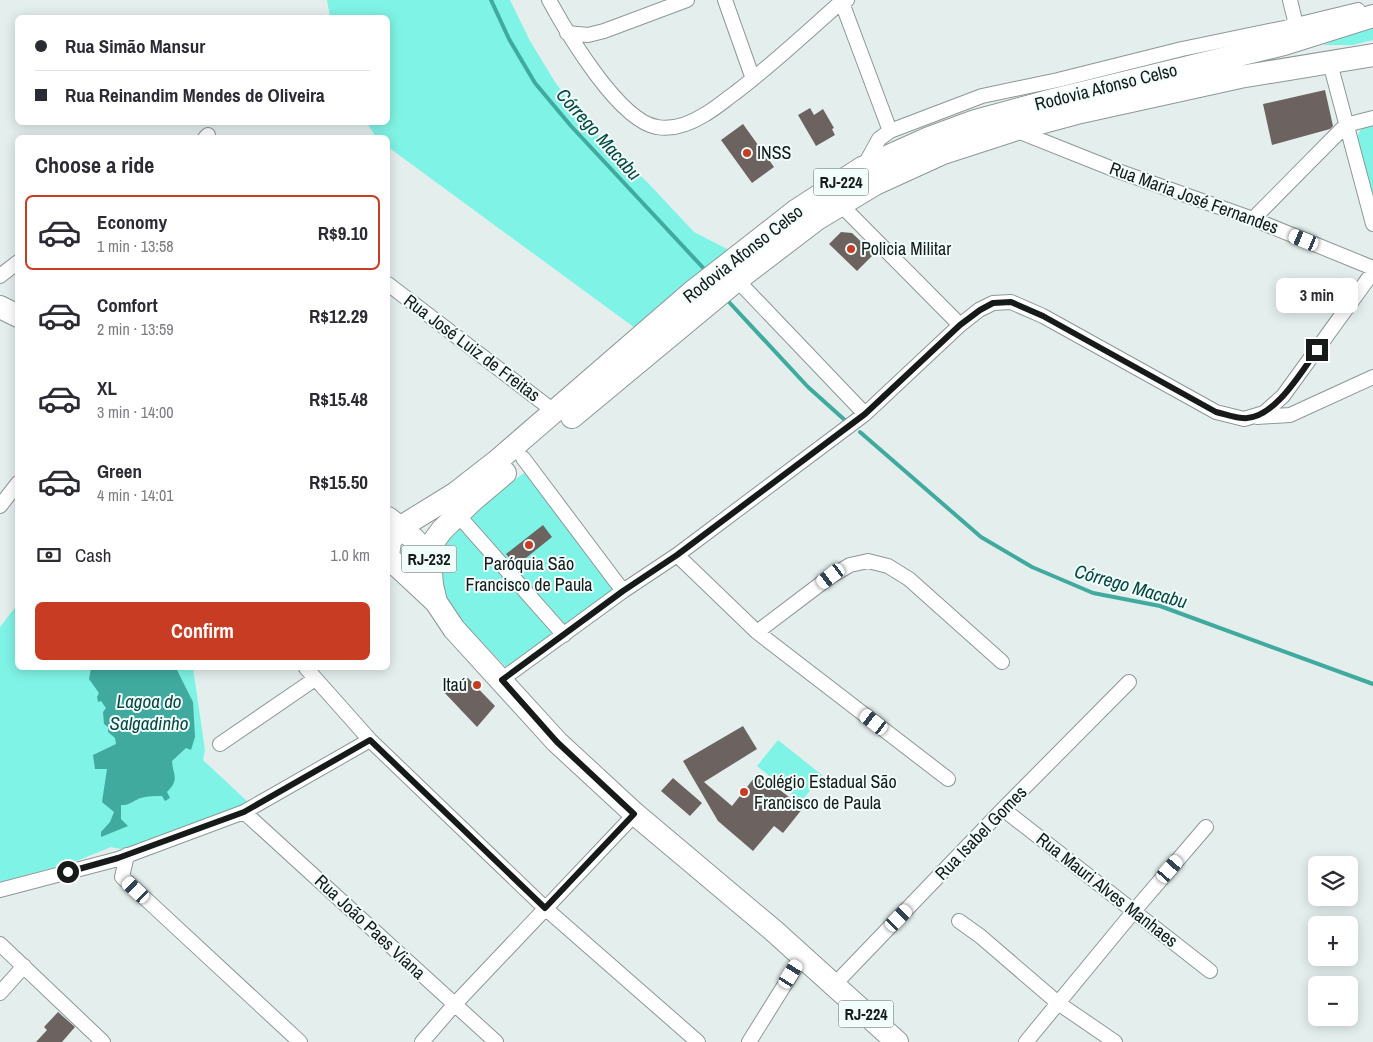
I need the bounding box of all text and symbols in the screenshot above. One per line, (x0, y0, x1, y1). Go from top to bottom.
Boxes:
text: Rua Simão Mansur (65, 33, 205, 59)
street label: Rodovia Afonso Celso (1032, 57, 1180, 116)
text: Rua Reinandim Mendes de Oliveira (65, 82, 325, 108)
water label: Córrego Macabu (551, 82, 648, 186)
place label: INSS (757, 140, 792, 165)
marker: INSS (741, 147, 753, 159)
text: Choose a ride (35, 150, 154, 180)
street label: Rua Maria José Fernandes (1106, 155, 1282, 240)
road number: RJ-224 (814, 168, 868, 196)
street label: Rodovia Afonso Celso (677, 199, 808, 308)
text: Economy (97, 209, 167, 235)
icon: car (37, 210, 82, 255)
text: R$9.10 (318, 220, 368, 246)
car (1287, 227, 1320, 253)
text: 1 min · 13:58 (97, 235, 174, 257)
place label: Policia Militar (861, 236, 951, 261)
marker: Policia Militar (845, 243, 857, 255)
callout: 3 min (1276, 278, 1358, 312)
text: 3 min (1300, 284, 1334, 306)
street label: Rua José Luiz de Freitas (399, 288, 546, 407)
text: Comfort (97, 292, 158, 318)
icon: car (37, 293, 82, 338)
text: R$12.29 (309, 303, 368, 329)
text: 2 min · 13:59 (97, 318, 174, 340)
route end (1306, 339, 1328, 361)
text: XL (97, 375, 117, 401)
icon: car (37, 376, 82, 421)
text: R$15.48 (309, 386, 368, 412)
text: 3 min · 14:00 (97, 401, 174, 423)
text: Green (97, 458, 142, 484)
icon: car (37, 459, 82, 504)
text: R$15.50 (309, 469, 368, 495)
text: 4 min · 14:01 (97, 484, 174, 506)
marker: Paróquia São Francisco de Paula (523, 539, 535, 551)
icon: cash (35, 541, 63, 569)
text: Cash (75, 542, 111, 568)
text: 1.0 km (331, 544, 370, 566)
road number: RJ-232 (402, 546, 456, 572)
place label: Paróquia São Francisco de Paula (465, 551, 593, 597)
water label: Córrego Macabu (1072, 558, 1191, 615)
car (814, 561, 847, 591)
button: Confirm (35, 602, 370, 660)
place label: Itaú (442, 672, 467, 697)
marker: Itaú (471, 679, 483, 691)
water label: Lagoa do Salgadinho (110, 688, 189, 736)
car (857, 707, 890, 737)
place label: Colégio Estadual São Francisco de Paula (754, 769, 897, 815)
street label: Rua Isabel Gomes (929, 780, 1032, 885)
marker: Colégio Estadual São Francisco de Paula (738, 786, 750, 798)
street label: Rua Mauri Alves Manhaes (1031, 826, 1183, 953)
car (1154, 853, 1185, 885)
map controls (1308, 856, 1358, 1026)
button: layers (1308, 856, 1358, 906)
route start (57, 861, 79, 883)
street label: Rua João Paes Viana (309, 869, 431, 985)
car (119, 874, 152, 906)
car (883, 902, 914, 934)
button: + (1308, 916, 1358, 966)
car (776, 957, 805, 991)
button: − (1308, 976, 1358, 1026)
road number: RJ-224 (838, 1001, 894, 1028)

